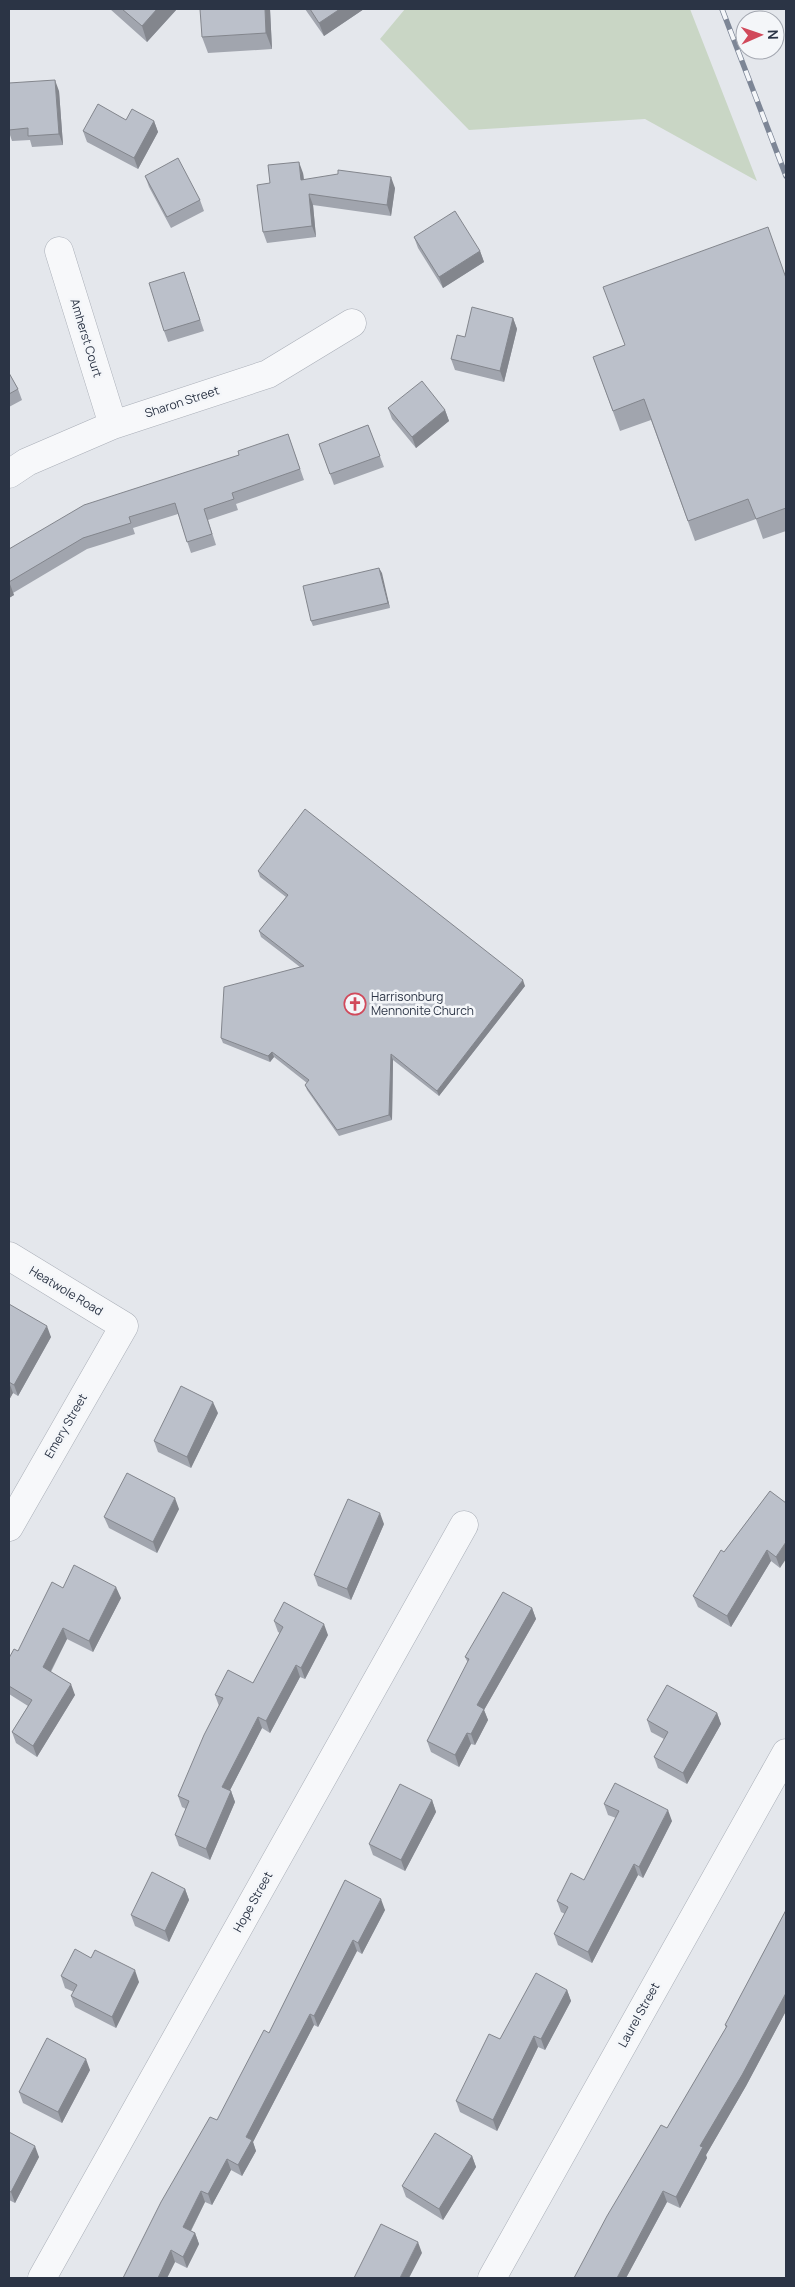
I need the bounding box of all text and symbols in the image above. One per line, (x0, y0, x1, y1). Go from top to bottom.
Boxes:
north arrow (735, 10, 785, 60)
text: N (764, 29, 783, 40)
street label: Amherst Court (66, 296, 107, 379)
street label: Sharon Street (142, 381, 221, 422)
place label: Harrisonburg Mennonite Church (371, 988, 474, 1019)
church icon: Harrisonburg Mennonite Church (343, 992, 367, 1016)
street label: Heatwole Road (26, 1262, 106, 1319)
street label: Emery Street (40, 1390, 91, 1461)
street label: Hope Street (229, 1868, 276, 1935)
street label: Laurel Street (614, 1979, 663, 2050)

